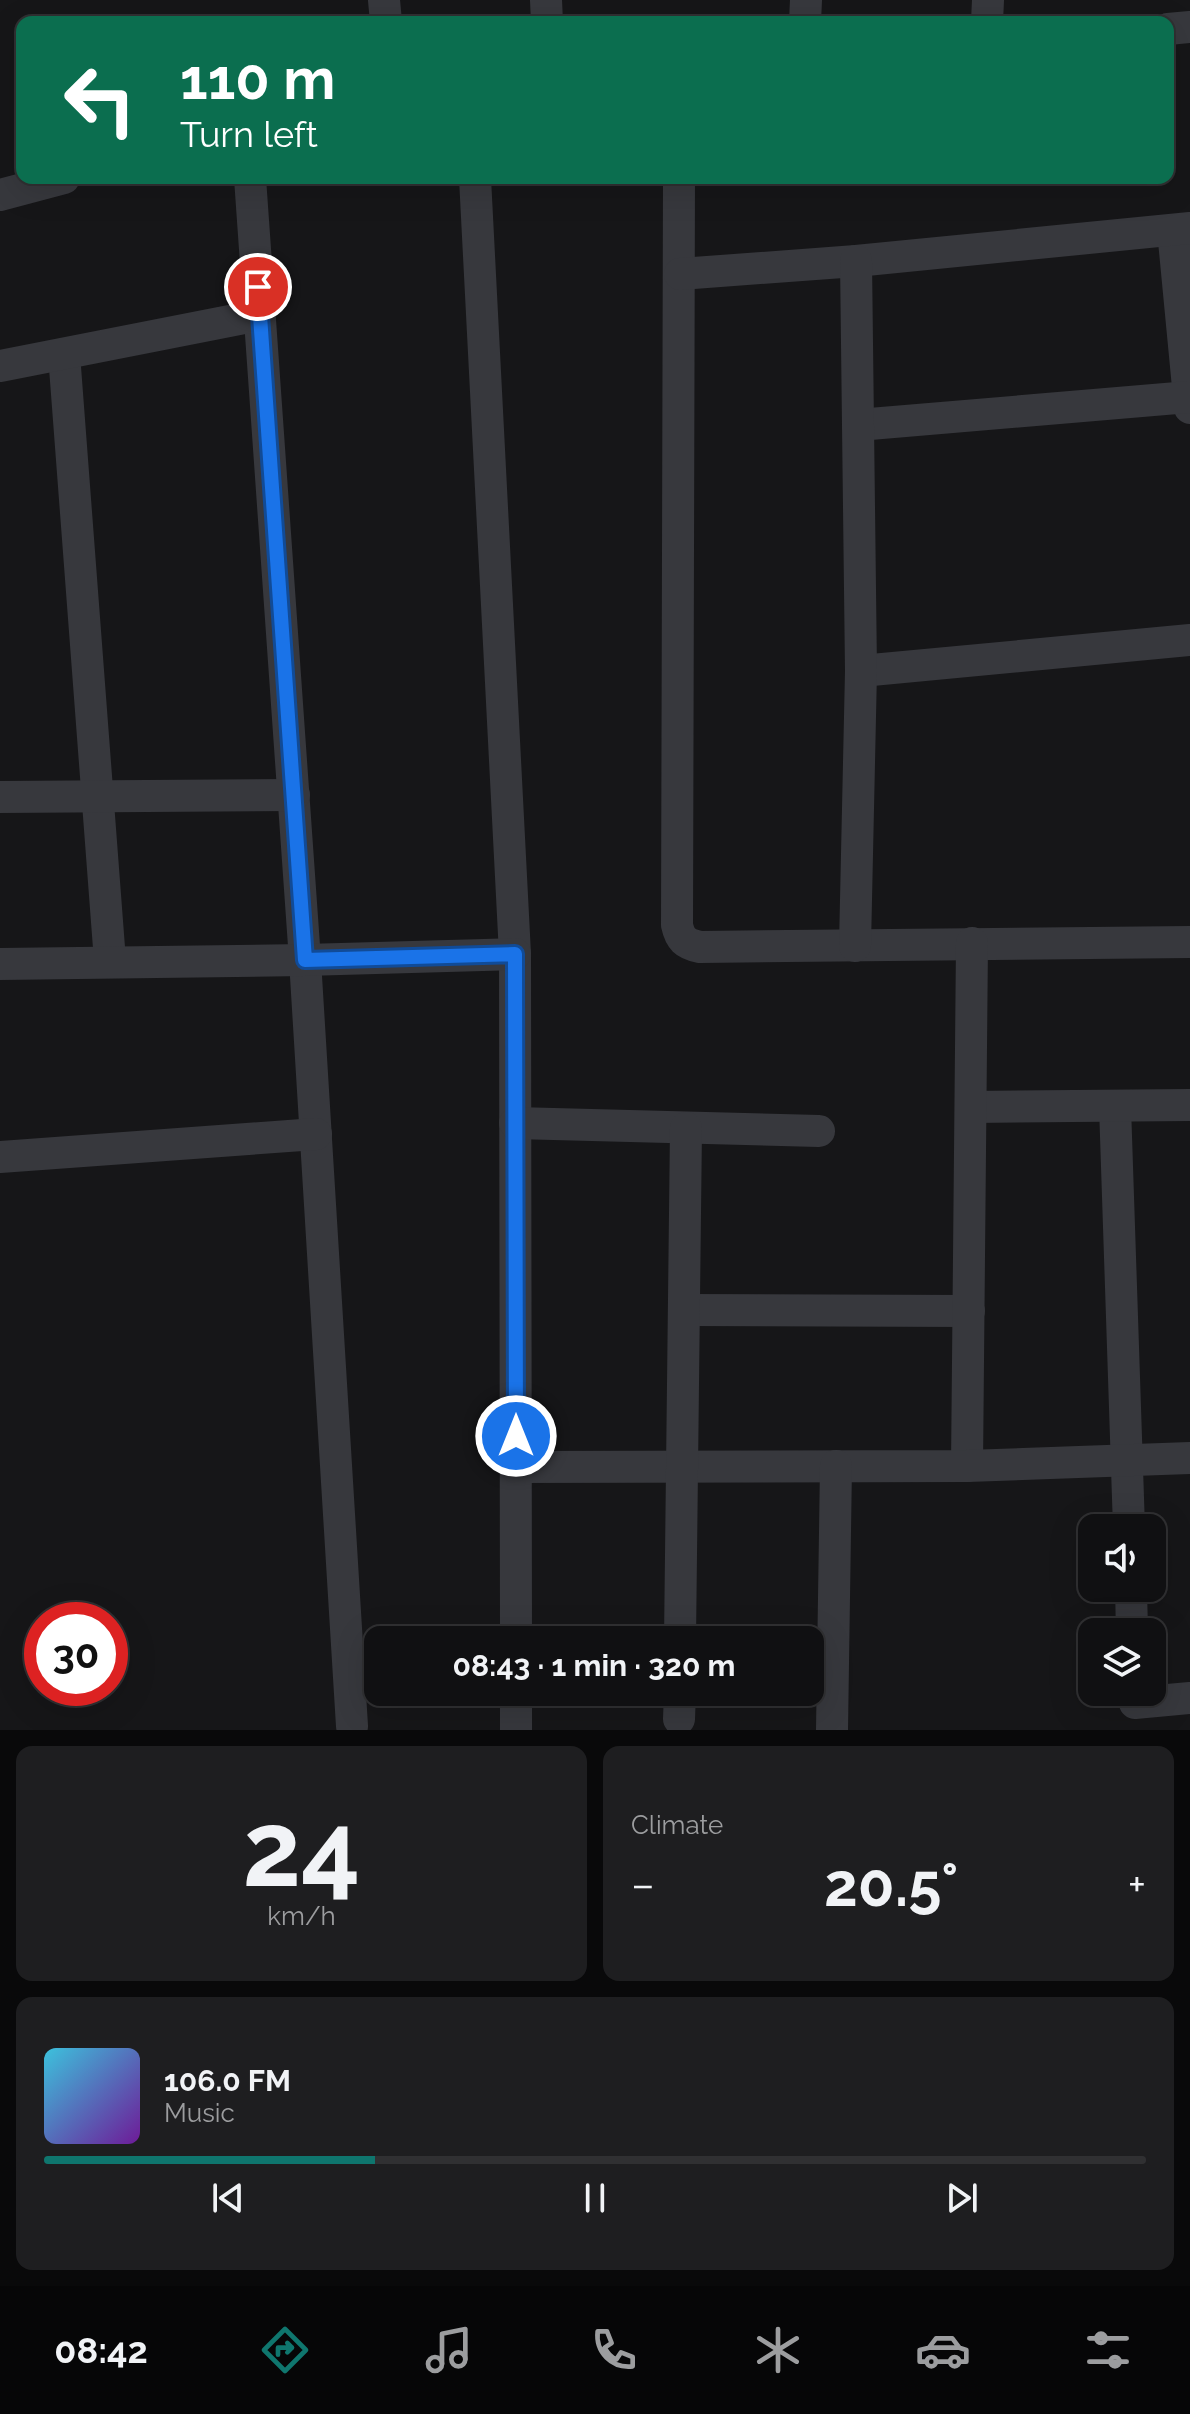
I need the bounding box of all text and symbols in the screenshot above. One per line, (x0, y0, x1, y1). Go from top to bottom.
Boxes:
text: 110 m (180, 46, 335, 112)
icon: left (48, 48, 152, 152)
text: Turn left (180, 113, 318, 155)
pin (224, 253, 292, 321)
icon: arrive (236, 265, 280, 309)
position arrow (474, 1394, 558, 1478)
map controls (1078, 1514, 1166, 1706)
button: sound (1078, 1514, 1166, 1602)
speed limit sign: 30 (24, 1602, 128, 1706)
button: layers (1078, 1618, 1166, 1706)
text: 08:43 · 1 min · 320 m (452, 1648, 736, 1683)
text: 24 (242, 1788, 361, 1910)
text: Climate (631, 1810, 723, 1840)
text: 20.5° (824, 1850, 958, 1920)
text: − (631, 1859, 655, 1910)
text: + (1128, 1859, 1146, 1910)
text: km/h (267, 1901, 336, 1931)
text: 106.0 FM (164, 2063, 291, 2098)
text: Music (164, 2098, 235, 2128)
icon: previous (206, 2176, 250, 2220)
icon: pause (573, 2176, 617, 2220)
icon: next (940, 2176, 984, 2220)
icon: directions (257, 2322, 313, 2378)
icon: music (421, 2322, 477, 2378)
icon: phone (586, 2322, 642, 2378)
icon: climate (750, 2322, 806, 2378)
icon: car (915, 2322, 971, 2378)
icon: filters (1080, 2322, 1136, 2378)
text: 08:42 (54, 2329, 148, 2371)

